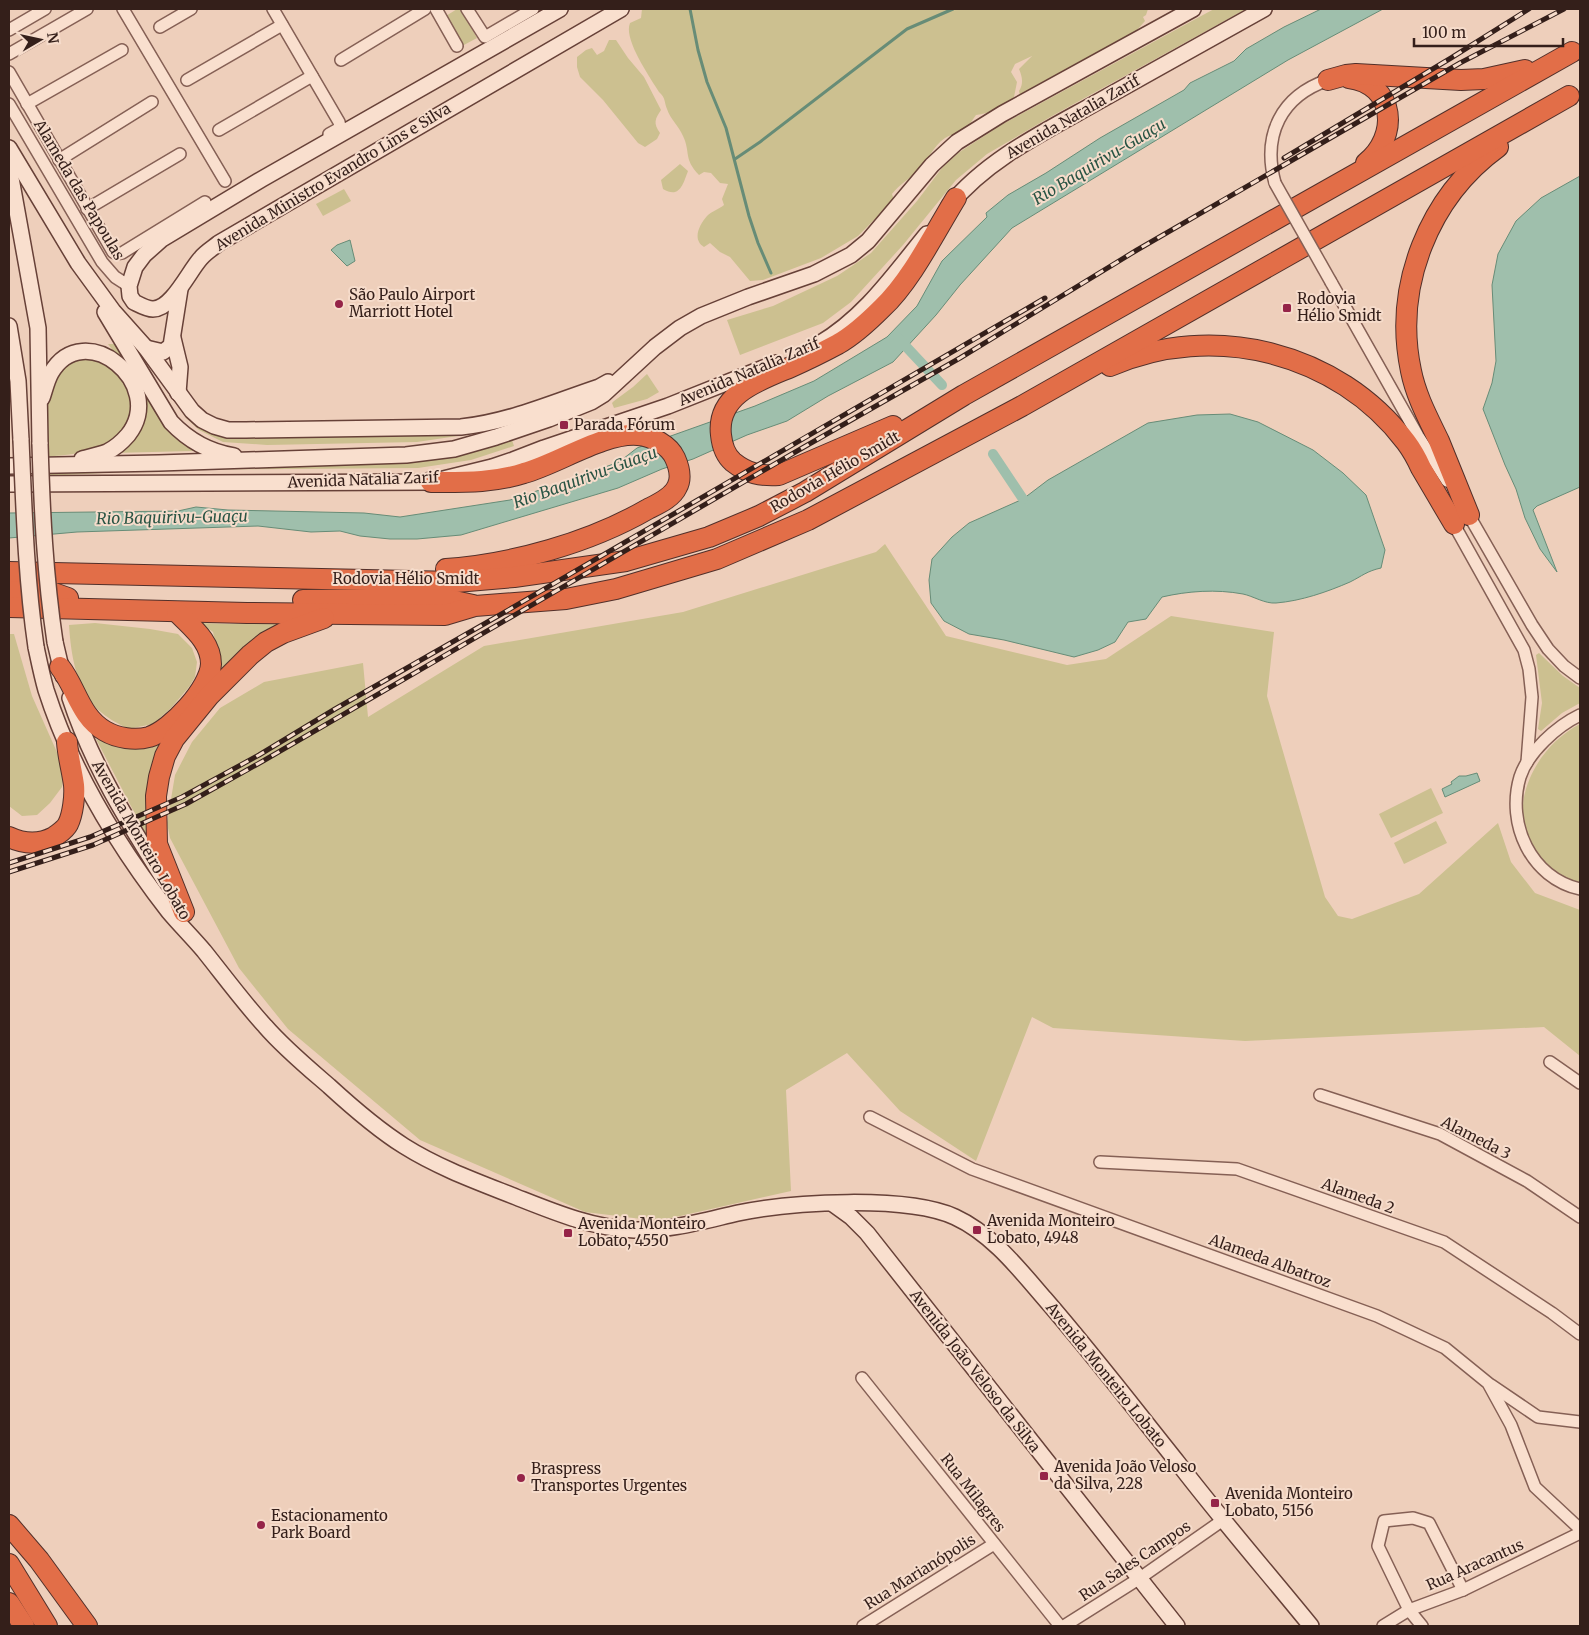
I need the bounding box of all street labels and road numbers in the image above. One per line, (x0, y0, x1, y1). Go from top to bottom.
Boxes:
street label: Avenida Natalia Zarif (1002, 70, 1144, 163)
street label: Avenida Ministro Evandro Lins e Silva (211, 98, 454, 255)
street label: Alameda das Papoulas (29, 115, 129, 263)
street label: Avenida Natalia Zarif (675, 333, 823, 410)
street label: Rodovia Hélio Smidt (766, 427, 903, 516)
street label: Avenida Natalia Zarif (286, 467, 440, 492)
street label: Rodovia Hélio Smidt (333, 569, 480, 588)
street label: Avenida Monteiro Lobato (87, 756, 195, 923)
street label: Alameda 3 (1437, 1111, 1514, 1163)
street label: Alameda 2 (1318, 1173, 1397, 1217)
street label: Alameda Albatroz (1206, 1229, 1334, 1291)
street label: Avenida João Veloso da Silva (905, 1285, 1045, 1456)
street label: Avenida Monteiro Lobato (1041, 1298, 1171, 1451)
street label: Rua Milagres (937, 1450, 1010, 1536)
street label: Rua Sales Campos (1075, 1516, 1194, 1605)
street label: Rua Marianópolis (861, 1530, 979, 1613)
street label: Rua Aracantus (1423, 1535, 1526, 1594)

